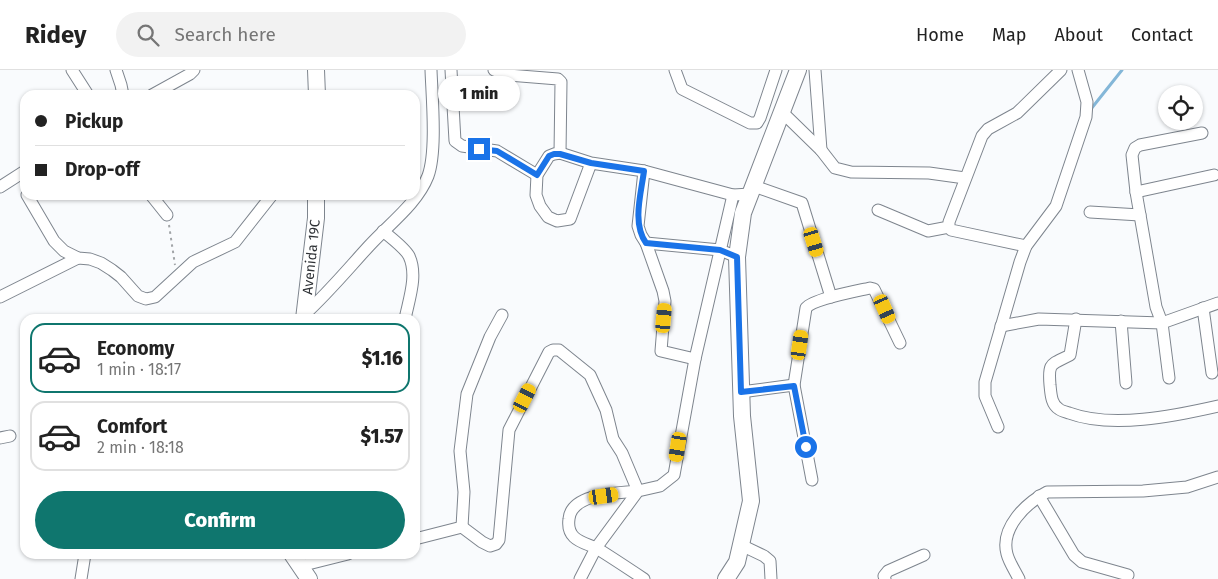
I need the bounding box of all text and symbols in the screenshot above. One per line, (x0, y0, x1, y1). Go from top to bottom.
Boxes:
search box (116, 12, 466, 57)
text: Ridey (25, 21, 86, 49)
icon: search (134, 21, 162, 49)
text: Search here (174, 23, 276, 46)
text: Home (916, 24, 964, 46)
text: Map (992, 24, 1026, 46)
text: About (1054, 24, 1103, 46)
text: Contact (1131, 24, 1193, 46)
callout: 1 min (438, 77, 520, 112)
text: 1 min (460, 84, 498, 103)
map controls (1158, 85, 1203, 130)
button: locate (1158, 85, 1203, 130)
text: Pickup (65, 110, 123, 133)
route end (468, 138, 490, 160)
text: Drop-off (65, 158, 139, 181)
street label: Avenida 19C (299, 218, 324, 296)
car (802, 225, 825, 259)
car (872, 292, 897, 326)
car (655, 302, 672, 334)
car (790, 329, 809, 361)
icon: car (37, 336, 82, 381)
text: Economy (97, 337, 174, 360)
text: $1.16 (362, 347, 403, 370)
text: 1 min · 18:17 (97, 360, 181, 379)
car (511, 381, 538, 415)
icon: car (37, 414, 82, 459)
text: Comfort (97, 415, 167, 438)
text: $1.57 (361, 425, 403, 448)
car (668, 431, 687, 463)
route start (795, 436, 817, 458)
text: 2 min · 18:18 (97, 438, 184, 457)
car (588, 486, 619, 506)
button: Confirm (35, 491, 405, 549)

